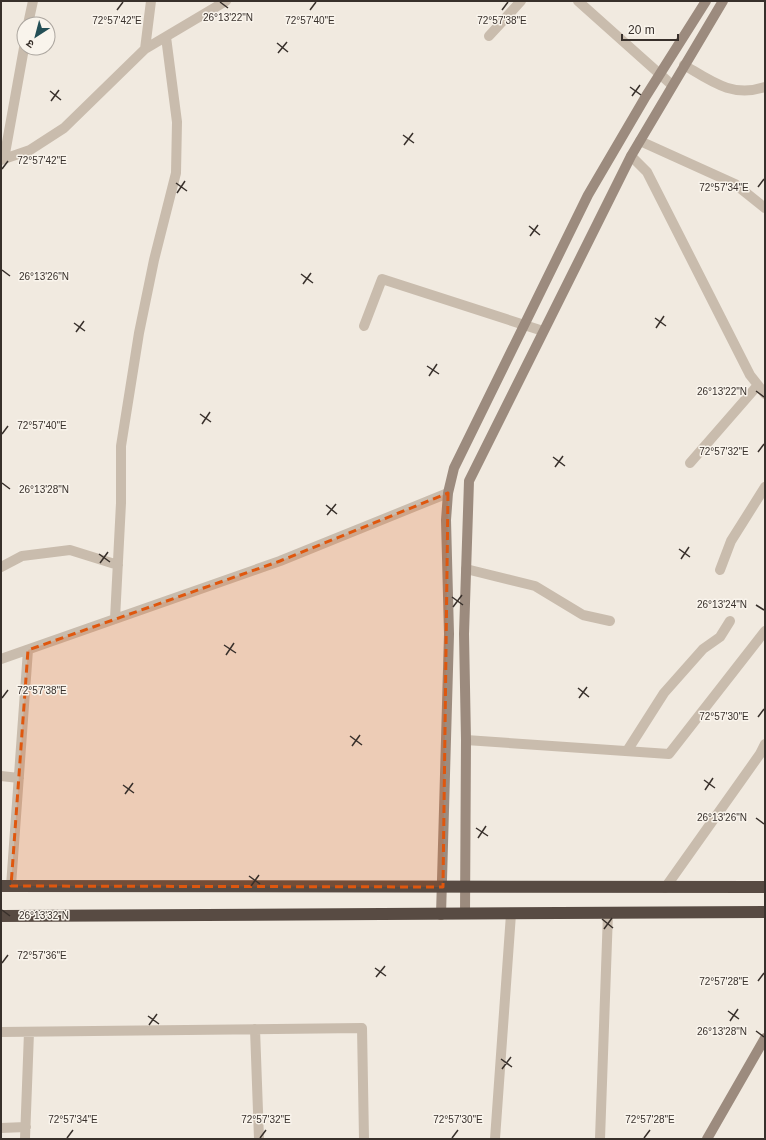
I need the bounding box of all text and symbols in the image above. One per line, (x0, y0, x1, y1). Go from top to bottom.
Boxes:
text: 26°13'22"N (203, 12, 253, 23)
text: 72°57'42"E (92, 15, 142, 26)
text: 72°57'40"E (285, 15, 335, 26)
text: 72°57'38"E (477, 15, 527, 26)
north arrow (16, 16, 56, 56)
scale bar (622, 16, 678, 42)
text: 20 m (628, 23, 655, 37)
text: उ (24, 37, 36, 51)
text: 72°57'42"E (17, 155, 67, 166)
text: 72°57'34"E (699, 182, 749, 193)
text: 26°13'26"N (19, 271, 69, 282)
text: 26°13'22"N (697, 386, 747, 397)
text: 72°57'40"E (17, 420, 67, 431)
text: 72°57'32"E (699, 446, 749, 457)
text: 26°13'28"N (19, 484, 69, 495)
text: 26°13'24"N (697, 599, 747, 610)
text: 72°57'38"E (17, 685, 67, 696)
text: 72°57'30"E (699, 711, 749, 722)
text: 26°13'26"N (697, 812, 747, 823)
text: 26°13'32"N (19, 910, 69, 921)
text: 72°57'36"E (17, 950, 67, 961)
text: 72°57'28"E (699, 976, 749, 987)
text: 26°13'28"N (697, 1026, 747, 1037)
text: 72°57'34"E (48, 1114, 98, 1125)
text: 72°57'32"E (241, 1114, 291, 1125)
text: 72°57'30"E (433, 1114, 483, 1125)
text: 72°57'28"E (625, 1114, 675, 1125)

